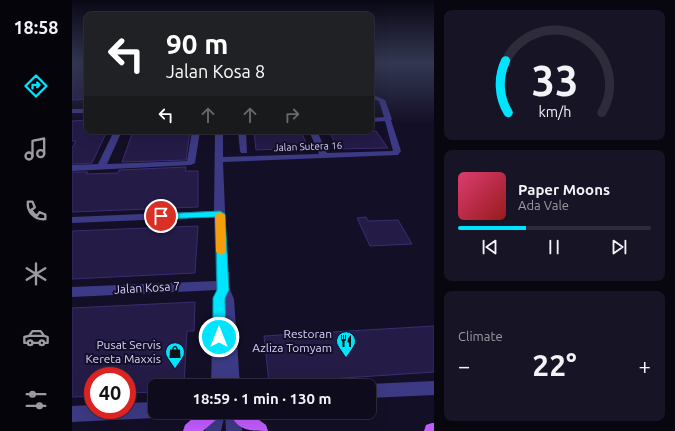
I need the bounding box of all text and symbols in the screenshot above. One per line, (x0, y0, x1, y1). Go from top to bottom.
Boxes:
text: 18:58 (13, 17, 59, 37)
icon: left (100, 28, 152, 80)
text: 90 m (166, 28, 228, 59)
text: 33 (531, 57, 578, 104)
text: Jalan Kosa 8 (166, 61, 265, 81)
icon: directions (22, 72, 50, 100)
icon: left (155, 104, 177, 126)
icon: ahead (197, 104, 219, 126)
icon: ahead (239, 104, 261, 126)
icon: right (281, 104, 303, 126)
text: km/h (538, 104, 571, 120)
icon: music (22, 135, 50, 163)
street label: Jalan Sutera 16 (273, 140, 343, 153)
text: Paper Moons (518, 181, 610, 198)
icon: phone (22, 197, 50, 225)
text: Ada Vale (518, 198, 569, 212)
pin (144, 199, 178, 233)
icon: arrive (150, 205, 172, 227)
icon: previous (479, 236, 501, 258)
icon: pause (543, 236, 565, 258)
icon: next (608, 236, 630, 258)
icon: climate (22, 260, 50, 288)
street label: Jalan Kosa 7 (114, 279, 180, 296)
position arrow (198, 316, 240, 358)
icon: car (22, 323, 50, 351)
place label: Restoran Azliza Tomyam (252, 327, 332, 354)
text: Climate (458, 329, 503, 343)
restaurant icon: Restoran Azliza Tomyam (335, 330, 357, 358)
place label: Pusat Servis Kereta Maxxis (85, 338, 161, 365)
shop icon: Pusat Servis Kereta Maxxis (164, 341, 186, 369)
text: 22° (532, 348, 577, 382)
text: − (458, 353, 470, 378)
text: + (639, 353, 651, 378)
speed limit sign: 40 (84, 367, 136, 419)
icon: filters (22, 386, 50, 414)
text: 18:59 · 1 min · 130 m (193, 390, 331, 407)

